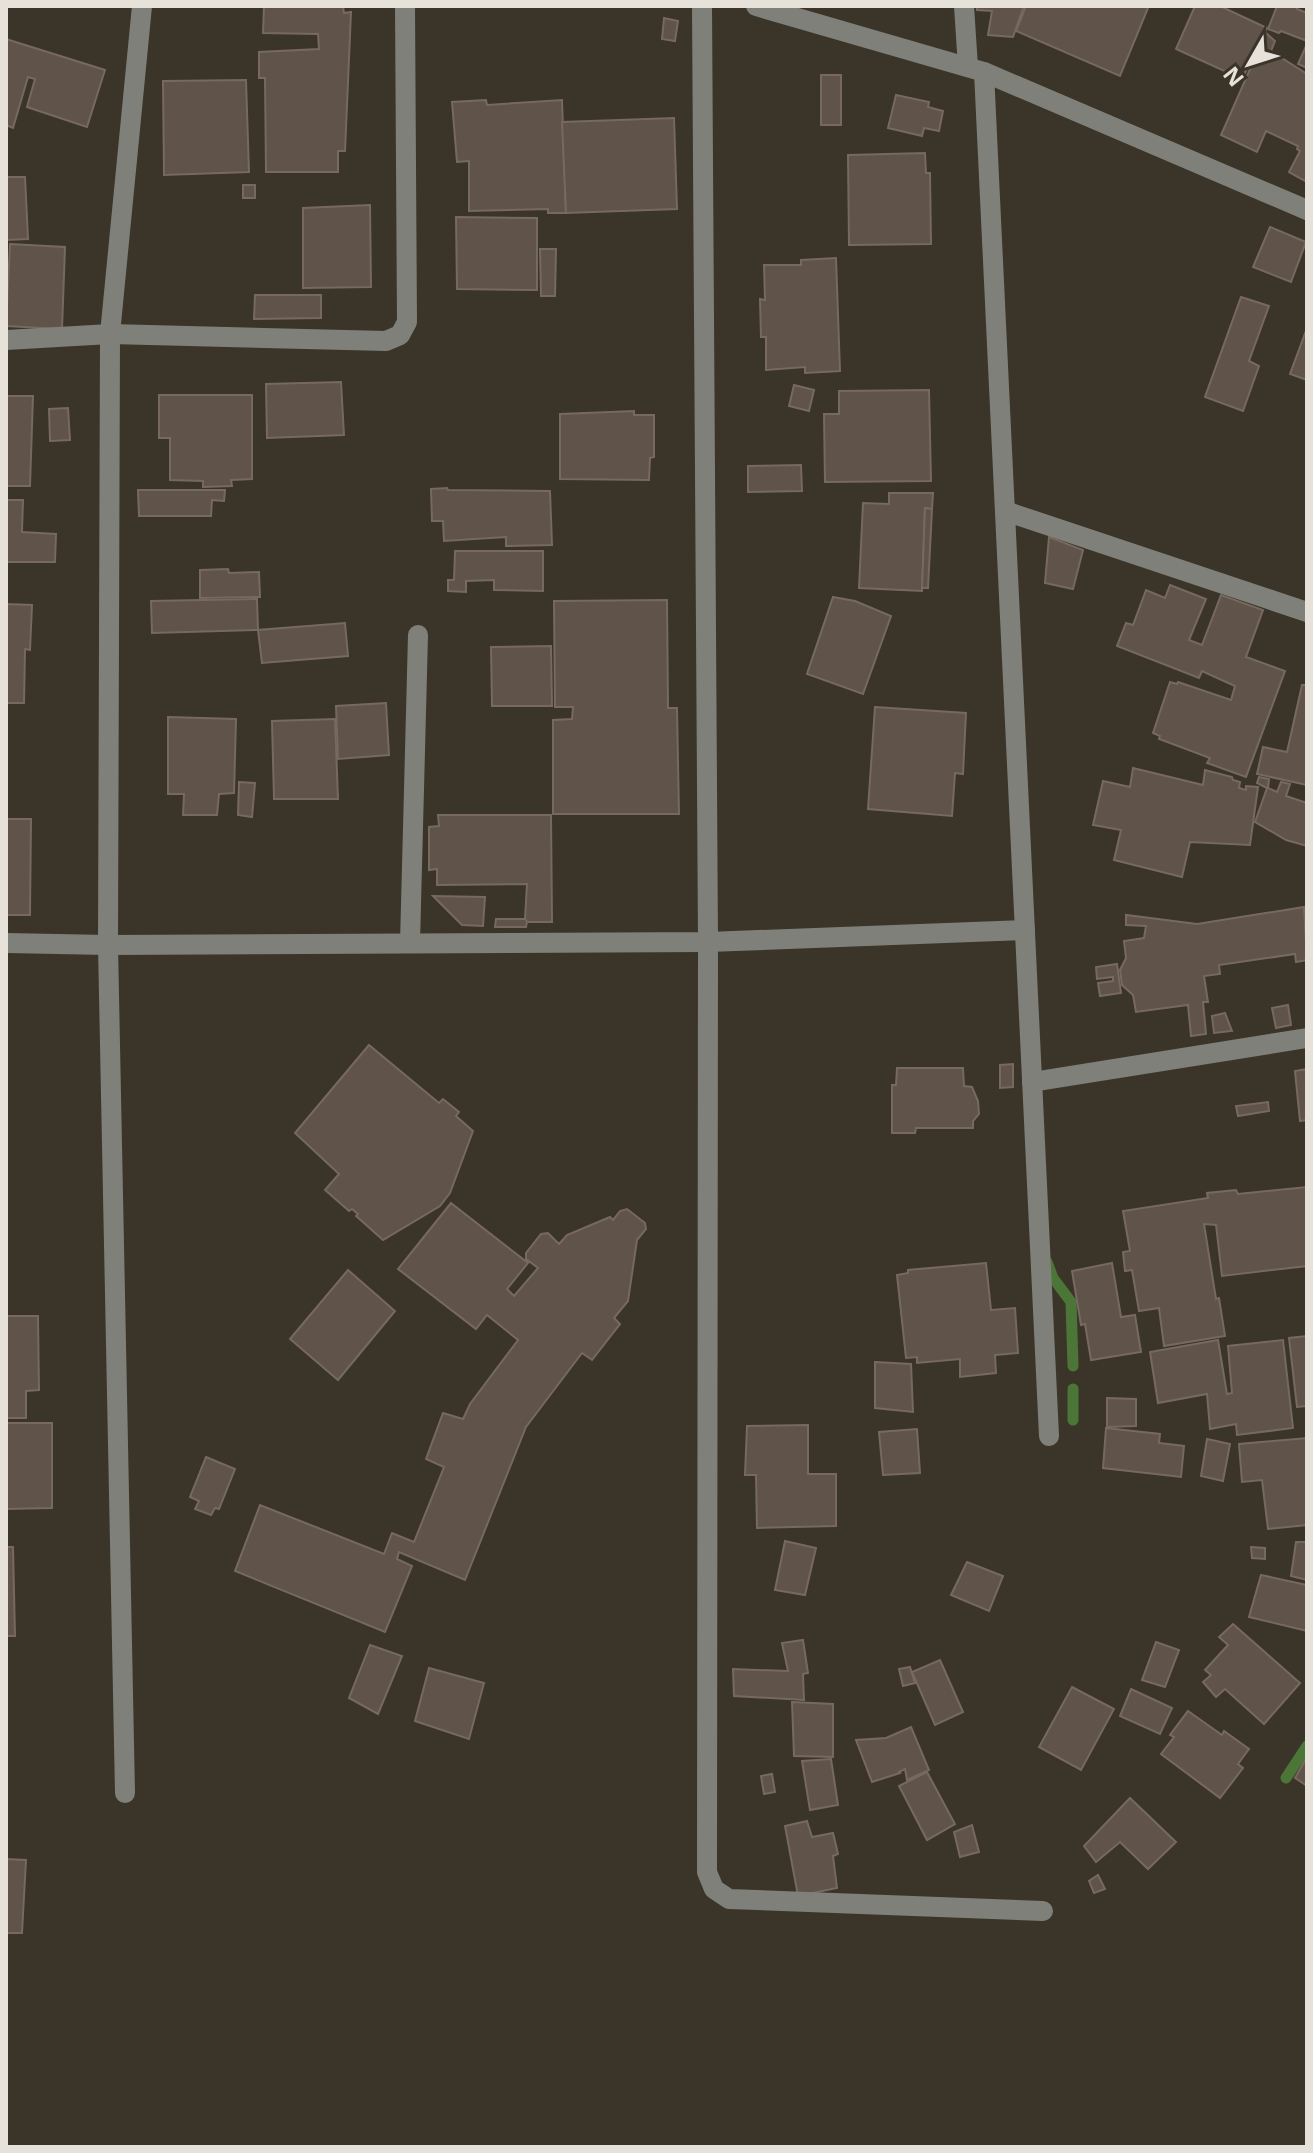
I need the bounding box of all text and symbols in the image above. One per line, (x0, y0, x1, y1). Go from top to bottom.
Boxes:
north arrow (1209, 24, 1289, 104)
text: N (1215, 61, 1250, 94)

